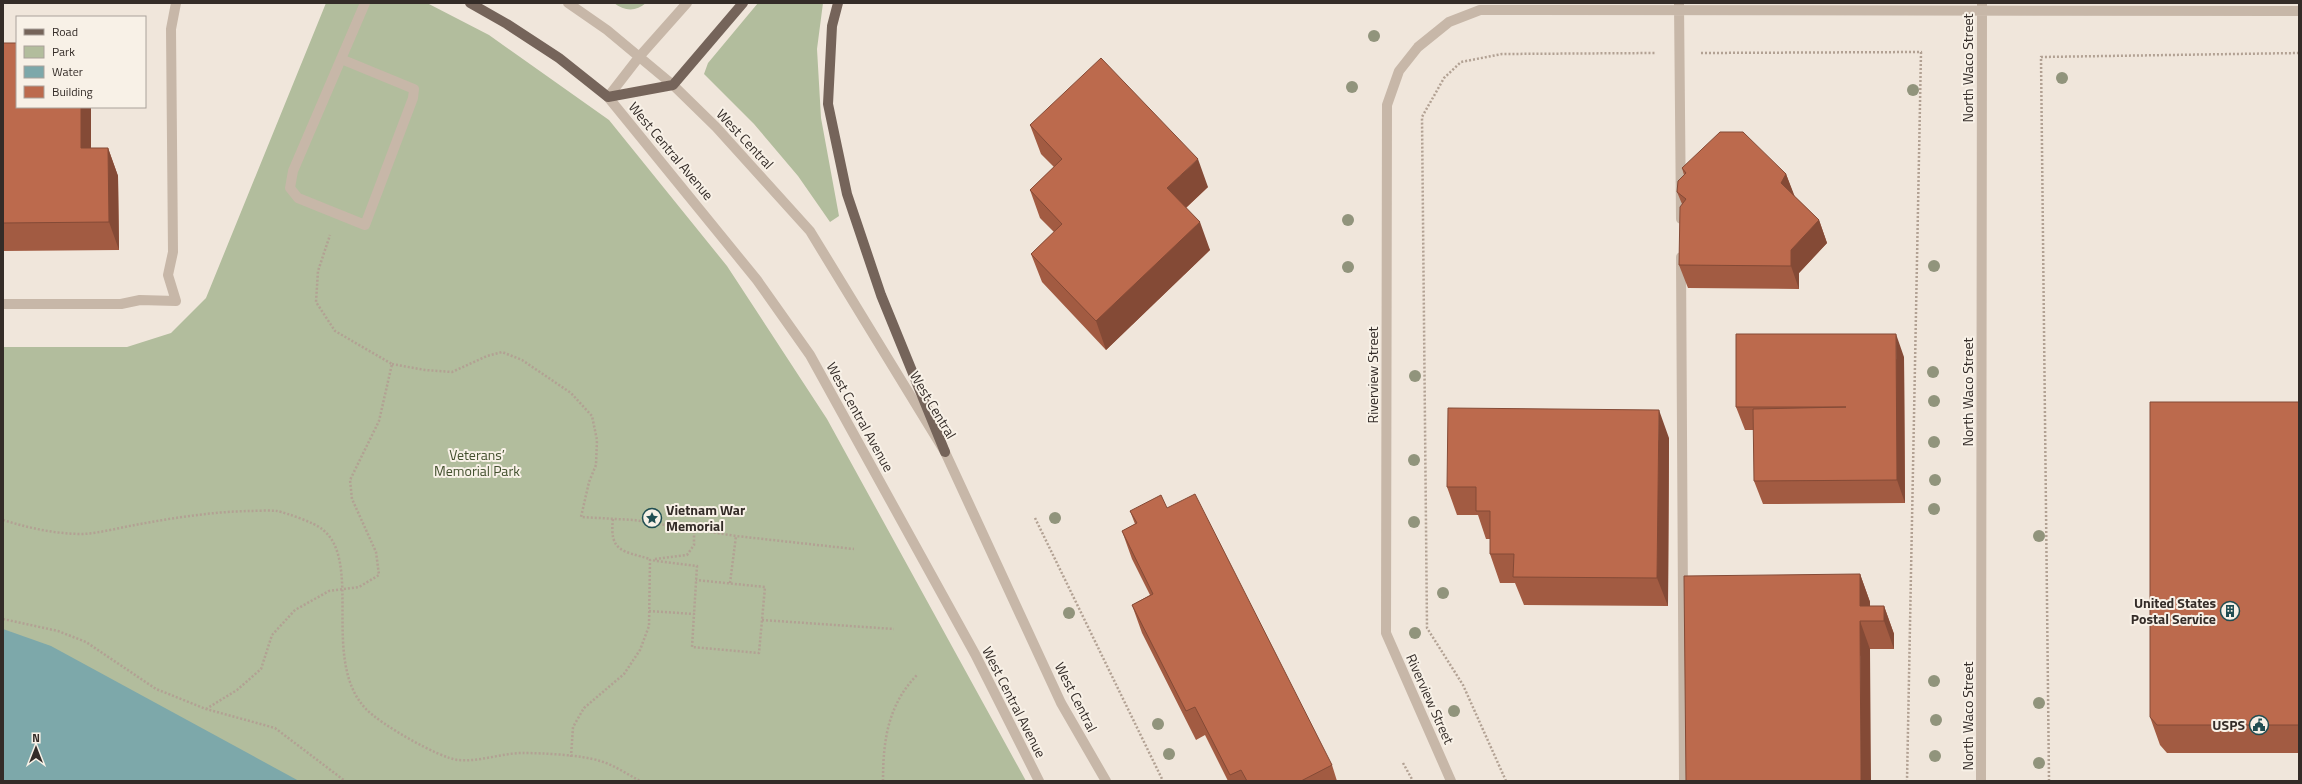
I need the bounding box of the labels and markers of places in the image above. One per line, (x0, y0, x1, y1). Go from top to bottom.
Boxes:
place label: Vietnam War Memorial (666, 499, 745, 536)
place icon: Vietnam War Memorial (641, 507, 663, 529)
place label: United States Postal Service (2131, 592, 2216, 629)
building icon: United States Postal Service (2219, 600, 2241, 622)
place label: USPS (2212, 714, 2245, 735)
public building icon: USPS (2248, 714, 2270, 736)

